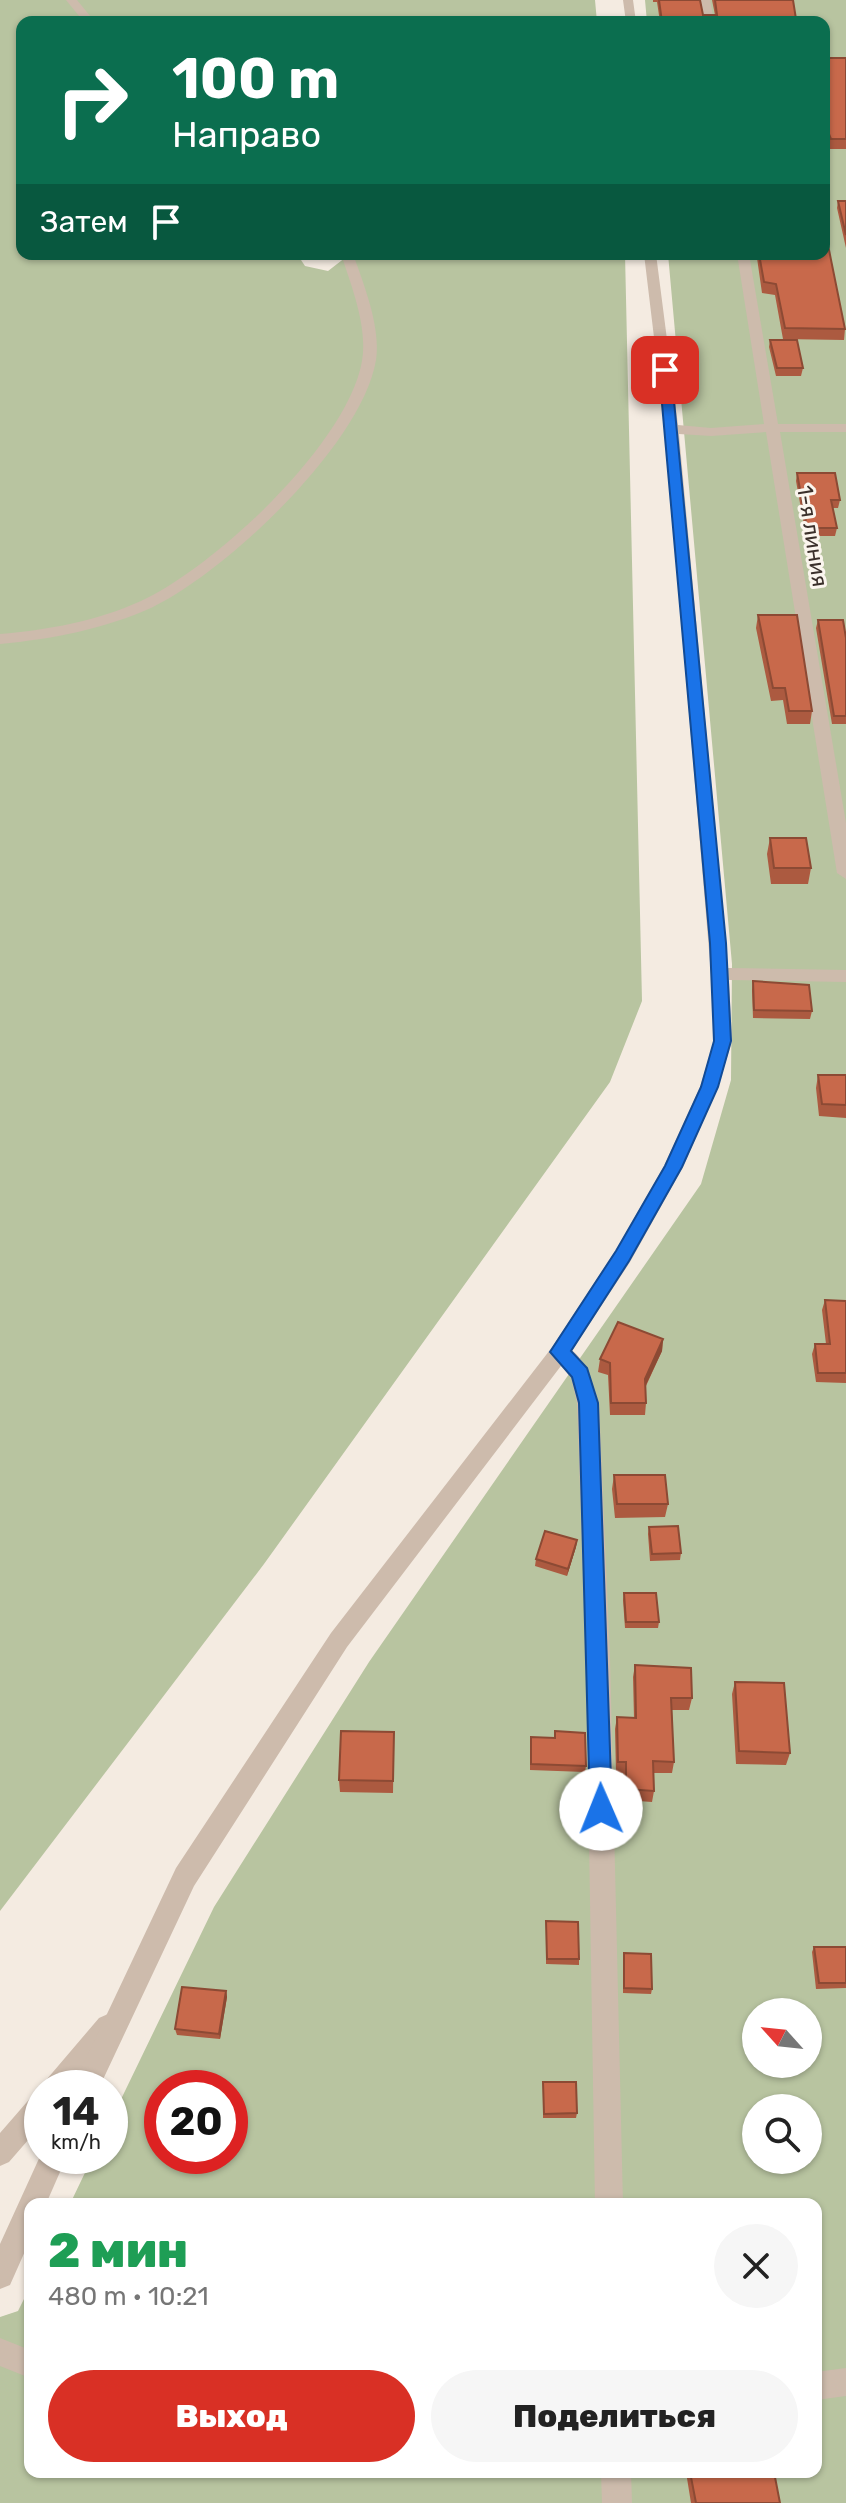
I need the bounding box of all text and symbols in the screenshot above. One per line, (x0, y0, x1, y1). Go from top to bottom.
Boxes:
text: 100 m (172, 46, 339, 112)
icon: right (40, 48, 144, 152)
text: Направо (172, 113, 321, 156)
icon: arrive (144, 200, 188, 244)
text: Затем (40, 204, 128, 240)
pin (631, 336, 699, 404)
icon: arrive (643, 348, 687, 392)
street label: 1-я линия (791, 483, 834, 589)
position arrow (559, 1767, 643, 1851)
north arrow (742, 1998, 822, 2078)
map controls (742, 1998, 822, 2174)
speed limit sign: 20 (144, 2070, 248, 2174)
text: 14 (52, 2088, 100, 2135)
button: search (742, 2094, 822, 2174)
text: km/h (51, 2130, 101, 2154)
text: 2 мин (48, 2222, 188, 2279)
button: close (714, 2224, 798, 2308)
text: 480 m · 10:21 (48, 2281, 209, 2312)
button: Выход (48, 2370, 415, 2462)
button: Поделиться (431, 2370, 798, 2462)

